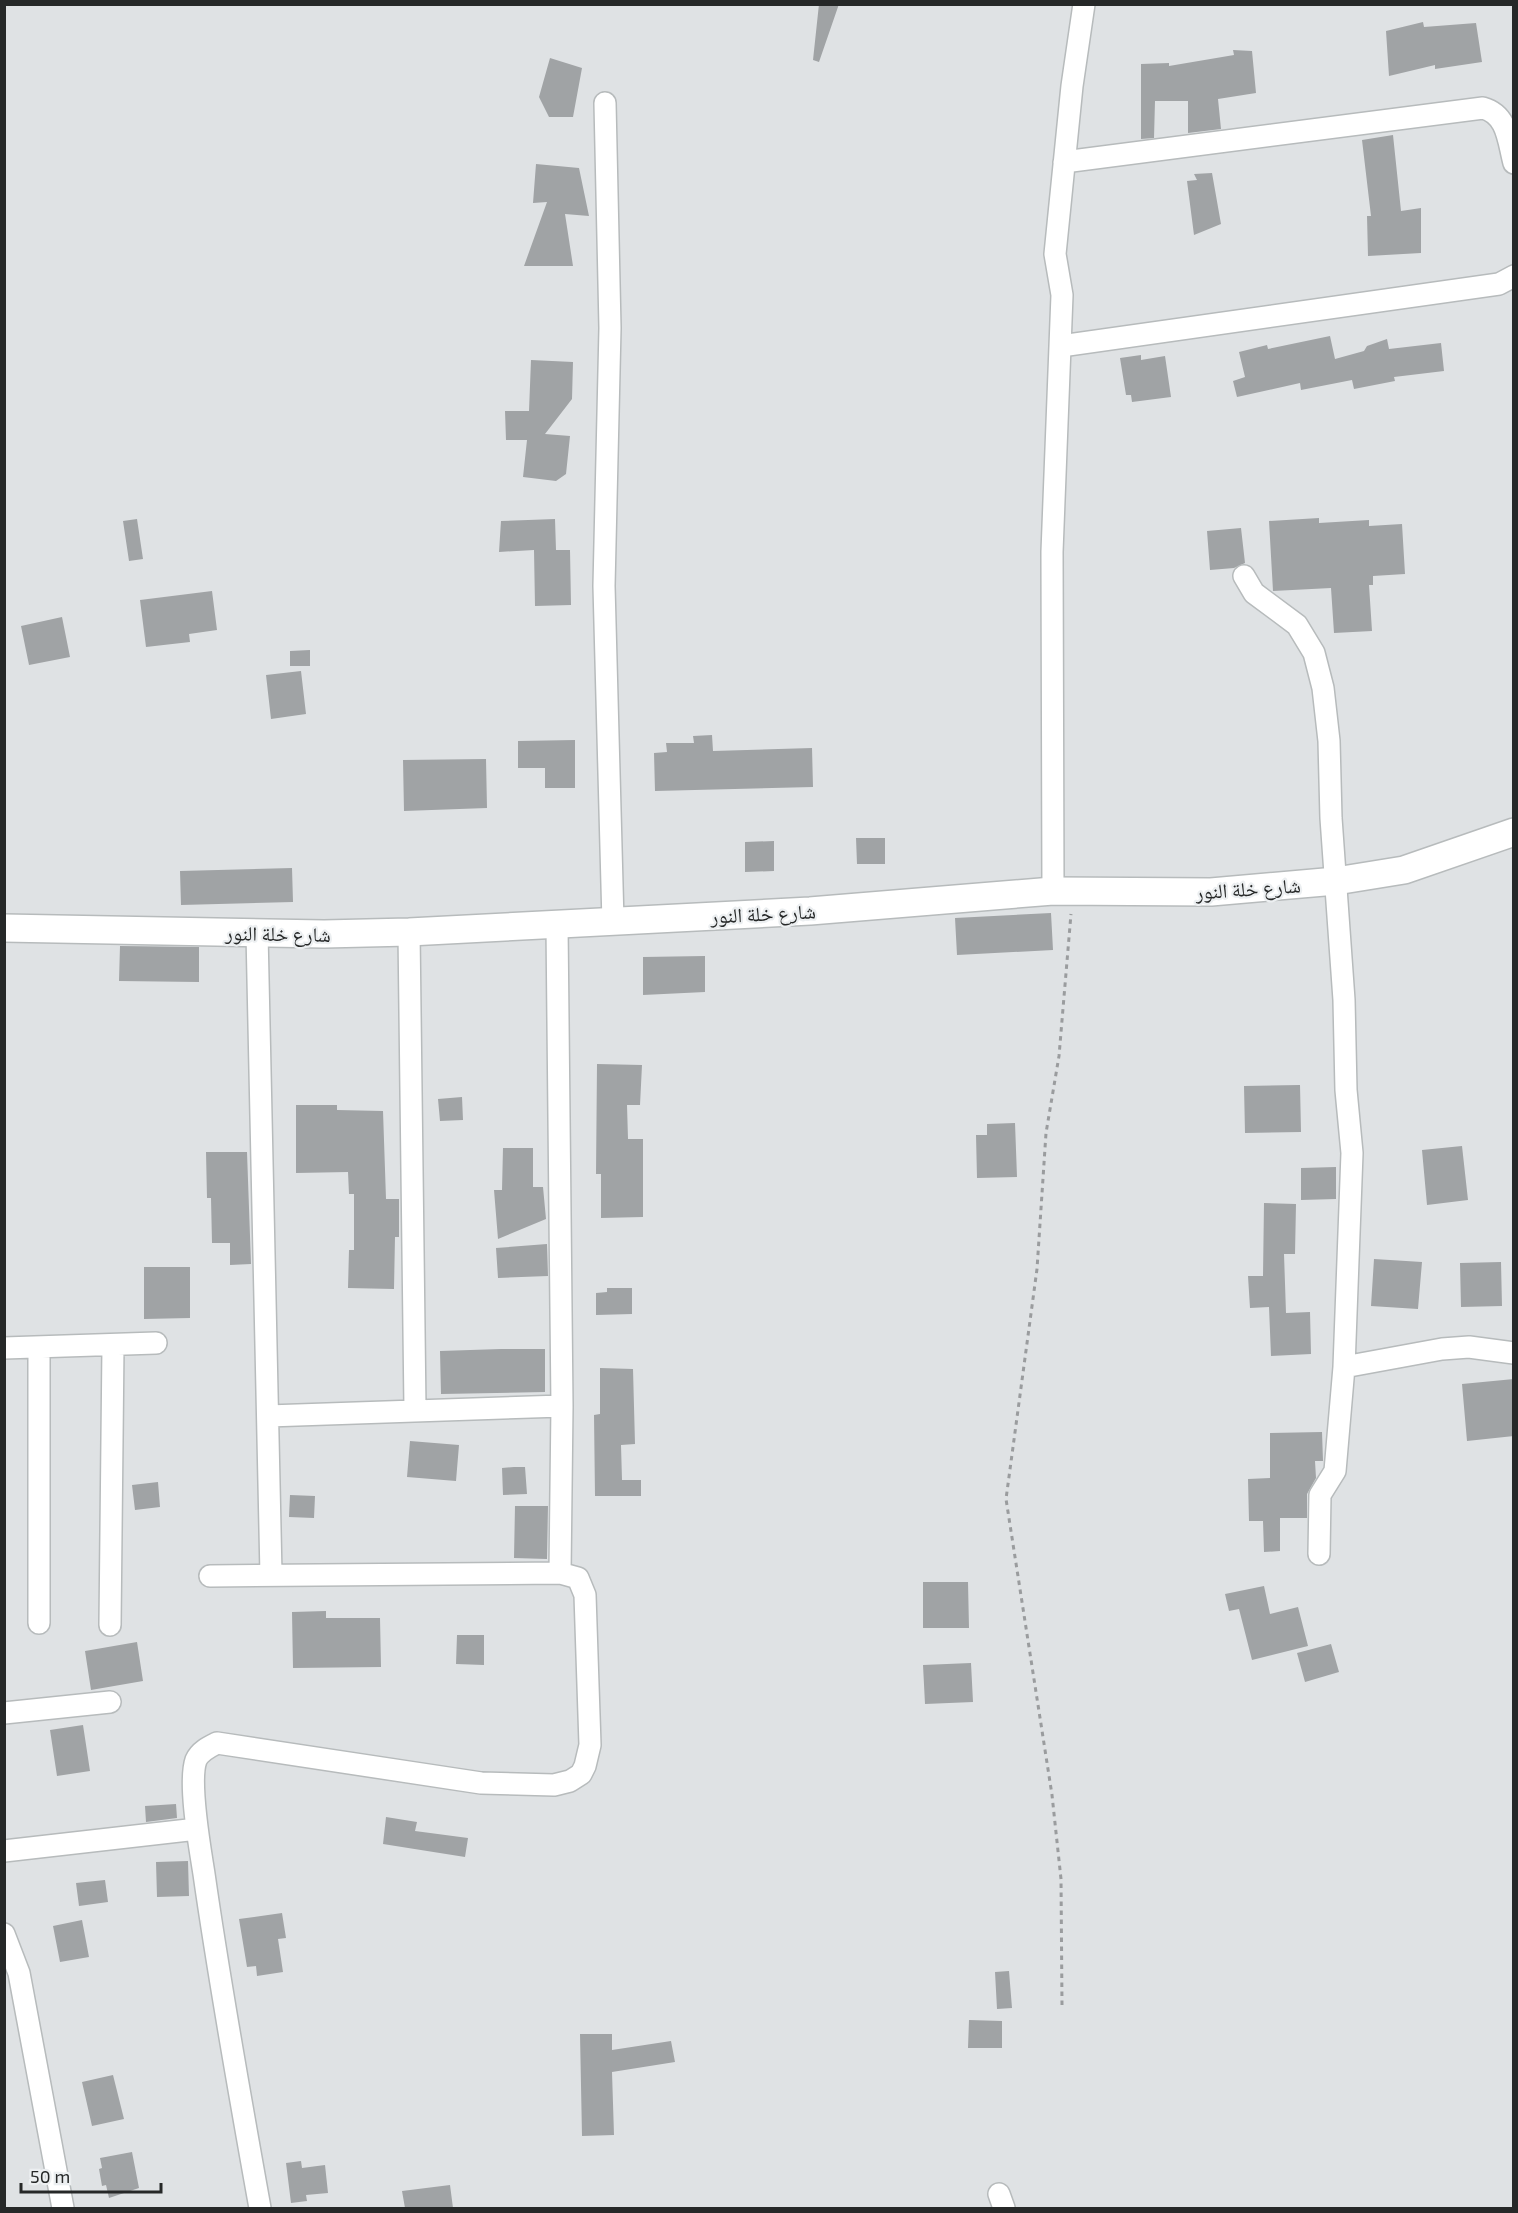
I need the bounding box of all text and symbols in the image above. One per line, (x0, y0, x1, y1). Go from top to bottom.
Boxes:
street label: شارع خلة النور (1194, 872, 1302, 906)
street label: شارع خلة النور (709, 898, 816, 930)
street label: شارع خلة النور (224, 920, 331, 948)
scale bar (21, 2156, 160, 2194)
text: 50 m (30, 2165, 70, 2187)

